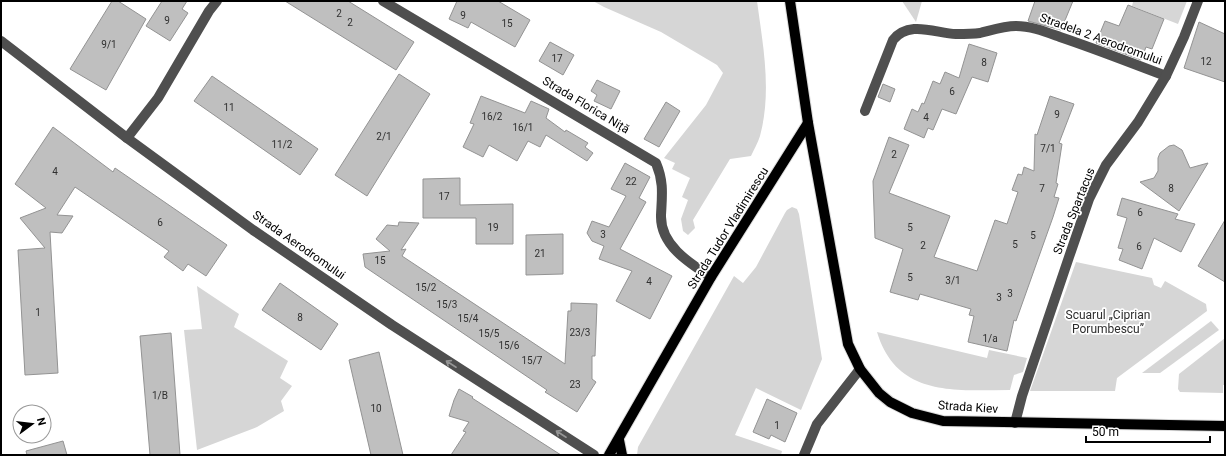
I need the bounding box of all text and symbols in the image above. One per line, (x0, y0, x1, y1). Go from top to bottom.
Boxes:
house number: 2 (336, 8, 342, 19)
house number: 9 (460, 10, 466, 21)
street label: Stradela 2 Aerodromului (1038, 10, 1164, 68)
house number: 9 (164, 15, 170, 26)
house number: 2 (347, 17, 353, 28)
house number: 15 (501, 18, 513, 29)
house number: 9/1 (101, 39, 117, 50)
house number: 17 (551, 53, 563, 64)
house number: 12 (1200, 56, 1212, 67)
house number: 8 (981, 57, 987, 68)
street label: Strada Florica Niță (540, 74, 632, 137)
house number: 6 (949, 86, 955, 97)
house number: 11 (223, 102, 235, 113)
house number: 9 (1054, 109, 1060, 120)
house number: 16/2 (482, 111, 503, 122)
house number: 4 (923, 112, 929, 123)
house number: 16/1 (513, 122, 534, 133)
house number: 2/1 (376, 131, 392, 142)
house number: 11/2 (272, 139, 293, 150)
house number: 7/1 (1040, 143, 1056, 154)
house number: 2 (891, 149, 897, 160)
street label: Strada Tudor Vladimirescu (685, 165, 771, 291)
house number: 4 (52, 166, 58, 177)
street label: Strada Spartacus (1050, 166, 1098, 256)
house number: 22 (625, 176, 637, 187)
house number: 7 (1039, 183, 1045, 194)
house number: 8 (1168, 183, 1174, 194)
house number: 17 (438, 191, 450, 202)
house number: 6 (1137, 207, 1143, 218)
street label: Strada Aerodromului (250, 208, 348, 282)
house number: 6 (157, 217, 163, 228)
house number: 19 (487, 222, 499, 233)
house number: 5 (907, 222, 913, 233)
house number: 3 (600, 229, 606, 240)
house number: 5 (1030, 230, 1036, 241)
house number: 5 (1012, 239, 1018, 250)
house number: 2 (920, 240, 926, 251)
house number: 6 (1136, 241, 1142, 252)
house number: 21 (534, 248, 546, 259)
house number: 15 (374, 255, 386, 266)
house number: 5 (907, 272, 913, 283)
house number: 3/1 (945, 275, 961, 286)
house number: 4 (646, 276, 652, 287)
house number: 15/2 (416, 282, 437, 293)
house number: 3 (1007, 288, 1013, 299)
house number: 3 (996, 292, 1002, 303)
house number: 15/3 (437, 299, 458, 310)
house number: 1 (35, 307, 41, 318)
park label: Scuarul „Ciprian Porumbescu” (1066, 308, 1150, 336)
house number: 8 (297, 312, 303, 323)
house number: 15/4 (458, 313, 479, 324)
house number: 23/3 (570, 327, 591, 338)
house number: 15/5 (479, 328, 500, 339)
house number: 1/a (982, 333, 998, 344)
house number: 15/6 (499, 340, 520, 351)
house number: 15/7 (522, 355, 543, 366)
one-way arrow (446, 360, 457, 368)
house number: 23 (569, 379, 581, 390)
house number: 1/B (152, 390, 168, 401)
street label: Strada Kiev (937, 398, 999, 416)
house number: 10 (370, 403, 382, 414)
north arrow (12, 404, 52, 444)
text: N (34, 416, 49, 427)
scale bar (1086, 418, 1210, 444)
house number: 1 (774, 420, 780, 431)
text: 50 m (1092, 425, 1119, 439)
one-way arrow (556, 430, 567, 438)

